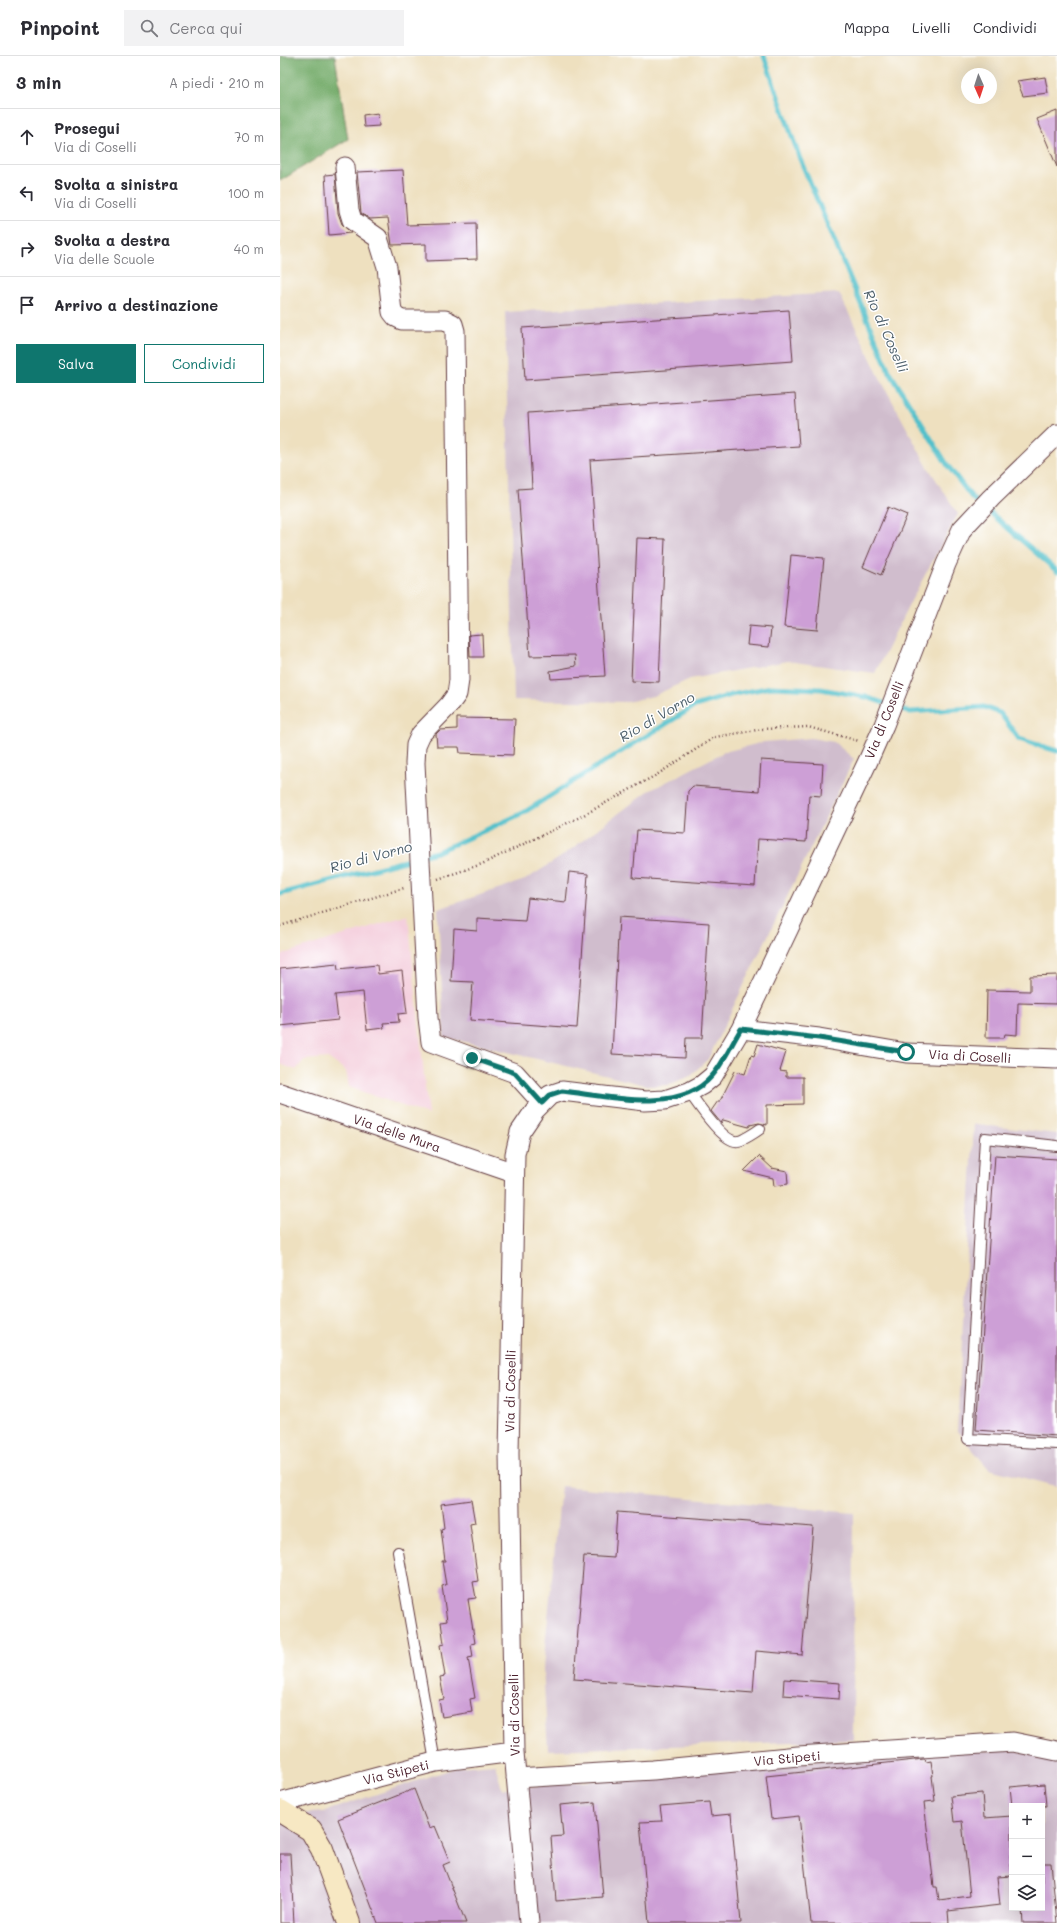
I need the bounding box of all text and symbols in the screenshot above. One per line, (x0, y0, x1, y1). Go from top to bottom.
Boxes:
search box (124, 10, 404, 46)
text: Pinpoint (20, 15, 100, 40)
icon: search (138, 17, 160, 39)
text: Cerca qui (170, 18, 242, 38)
text: Mappa (844, 18, 890, 37)
text: Livelli (912, 18, 951, 37)
text: Condividi (973, 18, 1037, 37)
north arrow (961, 68, 997, 104)
text: 3 min (16, 71, 61, 93)
text: A piedi · 210 m (169, 74, 264, 91)
text: Prosegui (54, 118, 120, 138)
icon: ahead (16, 126, 38, 148)
text: 70 m (234, 128, 264, 145)
text: Via di Coselli (54, 138, 137, 155)
text: Svolta a sinistra (54, 174, 178, 194)
icon: left (16, 182, 38, 204)
text: 100 m (228, 184, 264, 201)
text: Via di Coselli (54, 194, 137, 211)
text: Svolta a destra (54, 230, 170, 250)
icon: right (16, 238, 38, 260)
text: 40 m (234, 240, 264, 257)
text: Via delle Scuole (54, 250, 155, 267)
water label: Rio di Coselli (860, 286, 913, 376)
icon: arrive (16, 294, 38, 316)
text: Arrivo a destinazione (54, 295, 218, 315)
button: Salva (16, 344, 136, 383)
button: Condividi (144, 344, 264, 383)
street label: Via di Coselli (860, 678, 907, 761)
water label: Rio di Vorno (615, 687, 698, 746)
water label: Rio di Vorno (328, 836, 414, 877)
route start (897, 1043, 915, 1061)
street label: Via di Coselli (928, 1045, 1012, 1066)
route end (463, 1049, 481, 1067)
street label: Via delle Mura (351, 1110, 443, 1155)
street label: Via di Coselli (500, 1349, 519, 1433)
street label: Via di Coselli (504, 1673, 523, 1757)
street label: Via Stipeti (753, 1746, 821, 1769)
street label: Via Stipeti (361, 1755, 431, 1788)
map controls (1009, 1803, 1045, 1911)
button: + (1009, 1803, 1045, 1839)
button: − (1009, 1839, 1045, 1875)
button: layers (1009, 1875, 1045, 1911)

